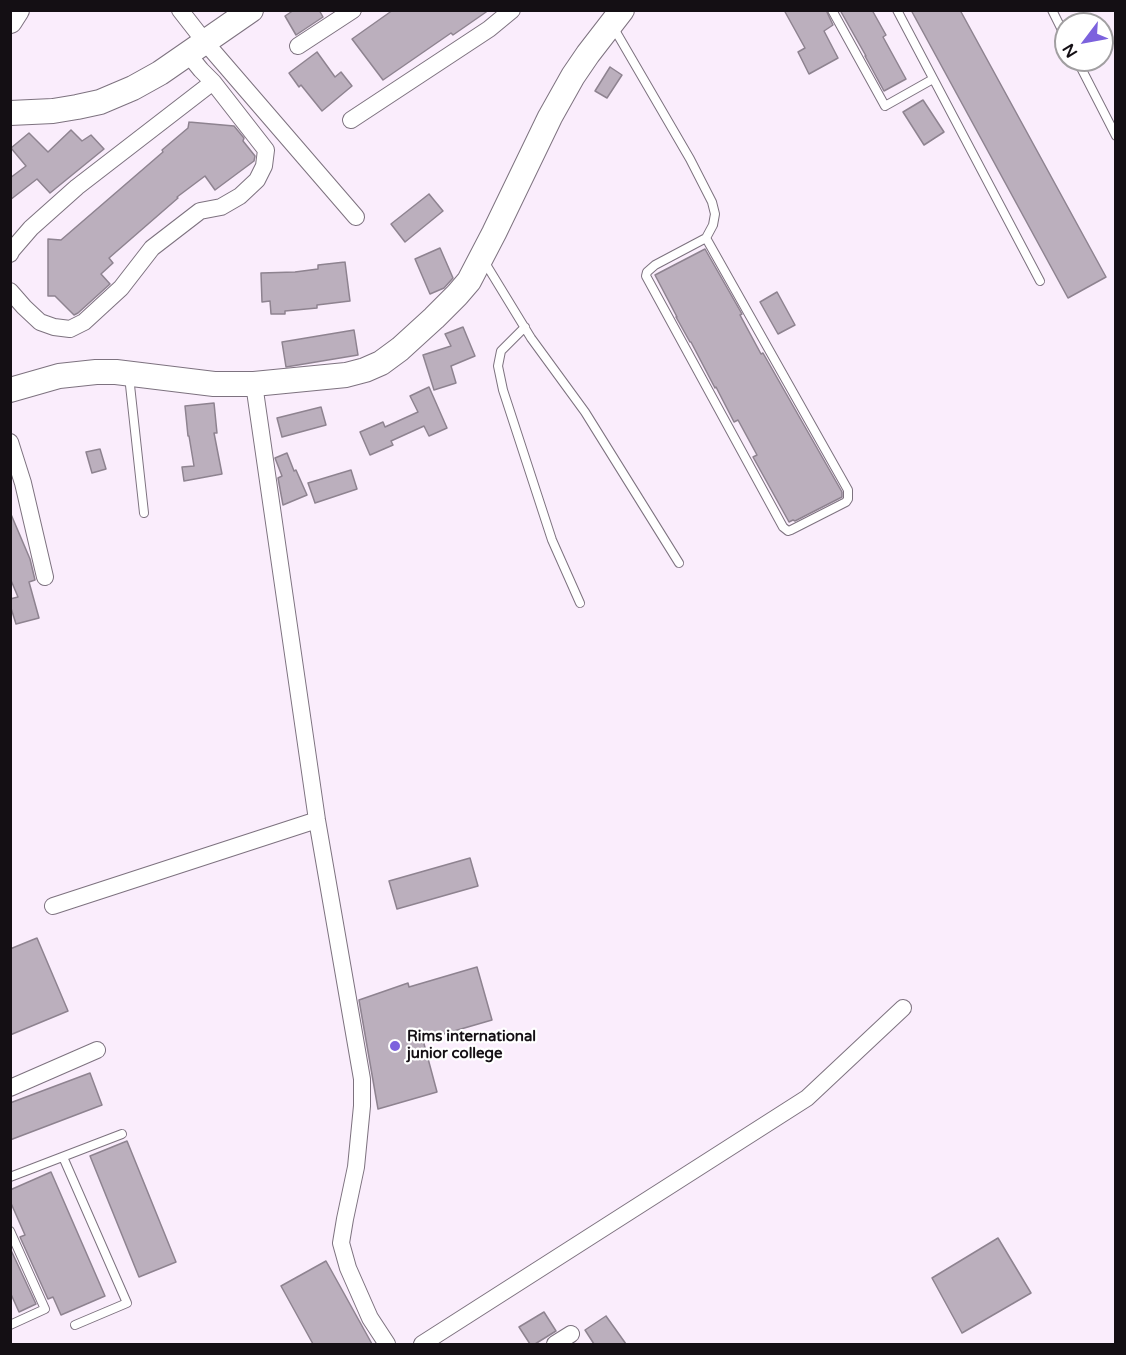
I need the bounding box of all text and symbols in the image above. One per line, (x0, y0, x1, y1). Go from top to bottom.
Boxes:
north arrow (1054, 12, 1114, 72)
text: N (1059, 40, 1082, 61)
place label: Rims international junior college (407, 1028, 536, 1063)
marker: Rims international junior college (388, 1039, 402, 1053)

